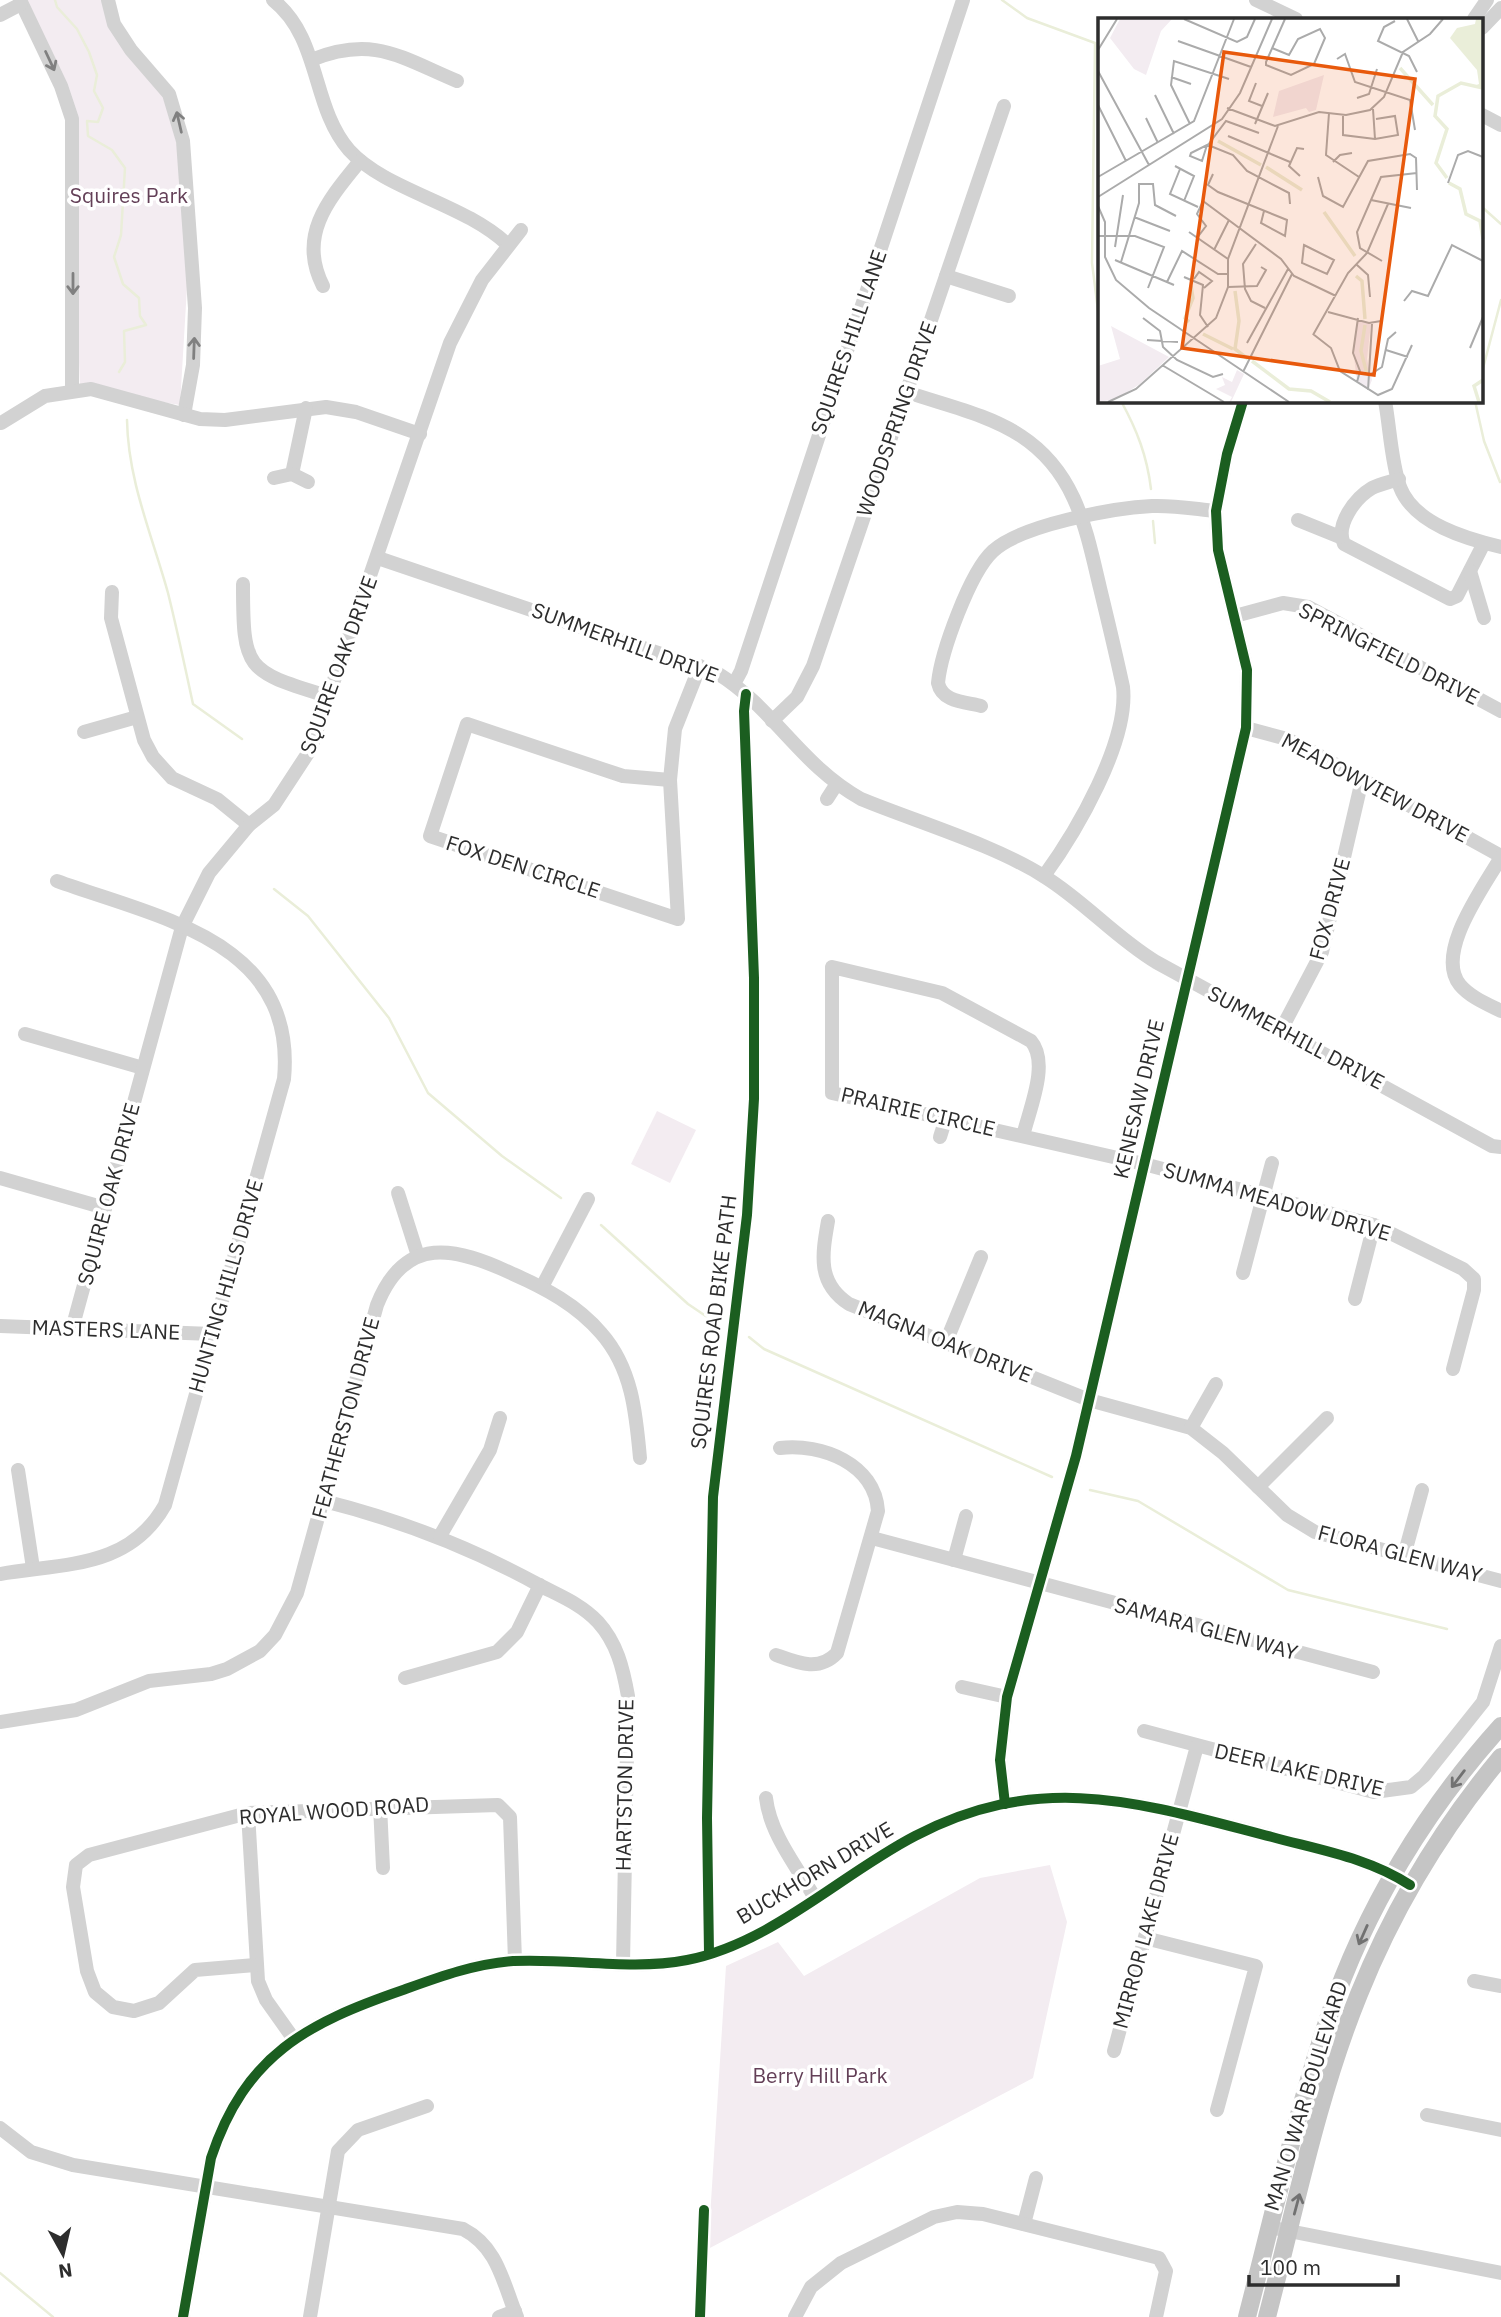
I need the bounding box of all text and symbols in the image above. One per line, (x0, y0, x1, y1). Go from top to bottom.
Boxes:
inset map (1098, 18, 1484, 402)
one-way arrow (44, 50, 57, 71)
one-way arrow (172, 111, 185, 133)
park label: Squires Park (70, 181, 188, 209)
street label: SQUIRES HILL LANE (803, 246, 893, 438)
one-way arrow (66, 272, 79, 295)
street label: WOODSPRING DRIVE (849, 317, 943, 520)
one-way arrow (187, 337, 200, 360)
street label: SQUIRE OAK DRIVE (293, 572, 383, 758)
street label: SUMMERHILL DRIVE (528, 595, 722, 689)
street label: SPRINGFIELD DRIVE (1294, 595, 1485, 711)
street label: MEADOWVIEW DRIVE (1277, 726, 1474, 848)
street label: FOX DEN CIRCLE (443, 828, 604, 904)
street label: FOX DRIVE (1302, 855, 1356, 963)
street label: SUMMERHILL DRIVE (1203, 979, 1390, 1096)
street label: KENESAW DRIVE (1106, 1016, 1170, 1181)
street label: PRAIRIE CIRCLE (838, 1080, 998, 1142)
street label: SQUIRE OAK DRIVE (70, 1100, 146, 1288)
street label: SUMMA MEADOW DRIVE (1160, 1155, 1394, 1247)
street label: HUNTING HILLS DRIVE (181, 1176, 269, 1396)
street label: SQUIRES ROAD BIKE PATH (684, 1193, 743, 1451)
street label: MAGNA OAK DRIVE (854, 1293, 1037, 1389)
street label: MASTERS LANE (31, 1312, 181, 1346)
street label: FEATHERSTON DRIVE (305, 1314, 385, 1522)
street label: FLORA GLEN WAY (1315, 1518, 1486, 1589)
street label: SAMARA GLEN WAY (1112, 1590, 1301, 1666)
street label: HARTSTON DRIVE (608, 1699, 640, 1871)
street label: DEER LAKE DRIVE (1212, 1736, 1387, 1802)
one-way arrow (1451, 1769, 1466, 1788)
street label: ROYAL WOOD ROAD (238, 1789, 430, 1831)
street label: BUCKHORN DRIVE (731, 1814, 898, 1930)
street label: MIRROR LAKE DRIVE (1105, 1830, 1185, 2032)
one-way arrow (1356, 1924, 1369, 1945)
street label: MAN O WAR BOULEVARD (1257, 1977, 1353, 2214)
park label: Berry Hill Park (752, 2061, 888, 2089)
one-way arrow (1291, 2193, 1304, 2215)
north arrow (28, 2219, 98, 2289)
scale bar (1249, 2244, 1398, 2288)
text: 100 m (1260, 2253, 1321, 2281)
text: N (57, 2258, 74, 2284)

